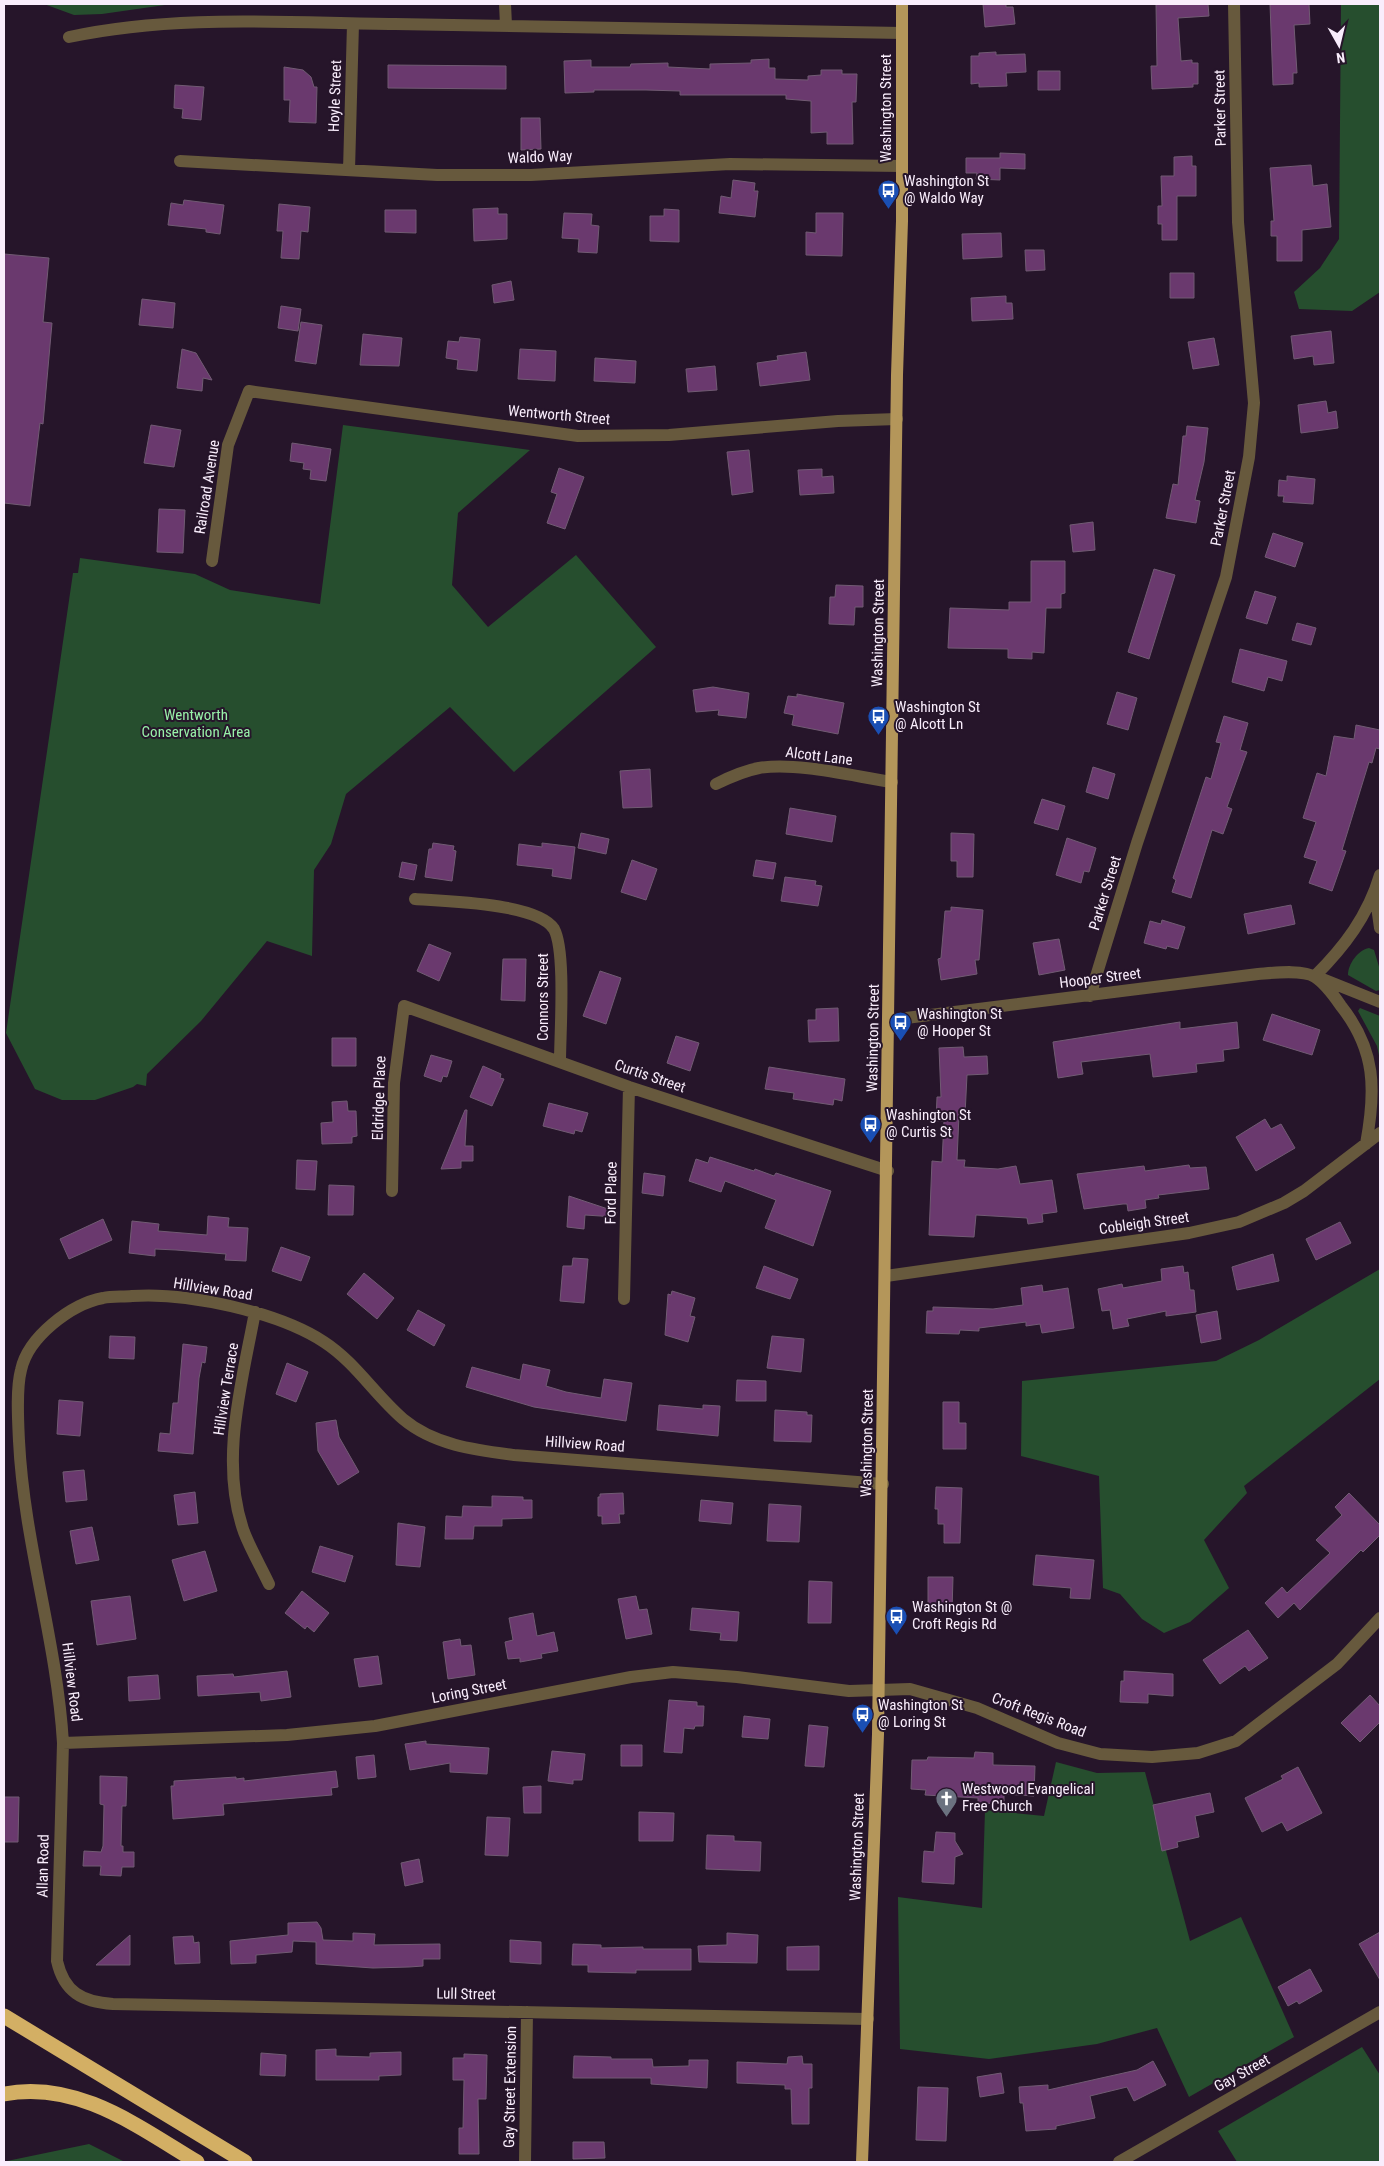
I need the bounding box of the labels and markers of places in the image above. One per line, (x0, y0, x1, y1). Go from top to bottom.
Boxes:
place label: Washington St @ Waldo Way (904, 172, 989, 207)
bus stop icon: Washington St @ Waldo Way (876, 178, 900, 209)
place label: Washington St @ Alcott Ln (895, 698, 980, 733)
bus stop icon: Washington St @ Alcott Ln (867, 704, 891, 735)
place label: Washington St @ Hooper St (917, 1005, 1002, 1040)
bus stop icon: Washington St @ Hooper St (889, 1011, 913, 1042)
place label: Washington St @ Curtis St (886, 1106, 971, 1141)
bus stop icon: Washington St @ Curtis St (858, 1112, 882, 1143)
place label: Washington St @ Croft Regis Rd (912, 1598, 1012, 1633)
bus stop icon: Washington St @ Croft Regis Rd (884, 1604, 908, 1635)
place label: Washington St @ Loring St (878, 1696, 963, 1731)
bus stop icon: Washington St @ Loring St (850, 1702, 874, 1733)
place label: Westwood Evangelical Free Church (962, 1780, 1094, 1815)
church icon: Westwood Evangelical Free Church (934, 1786, 958, 1817)

